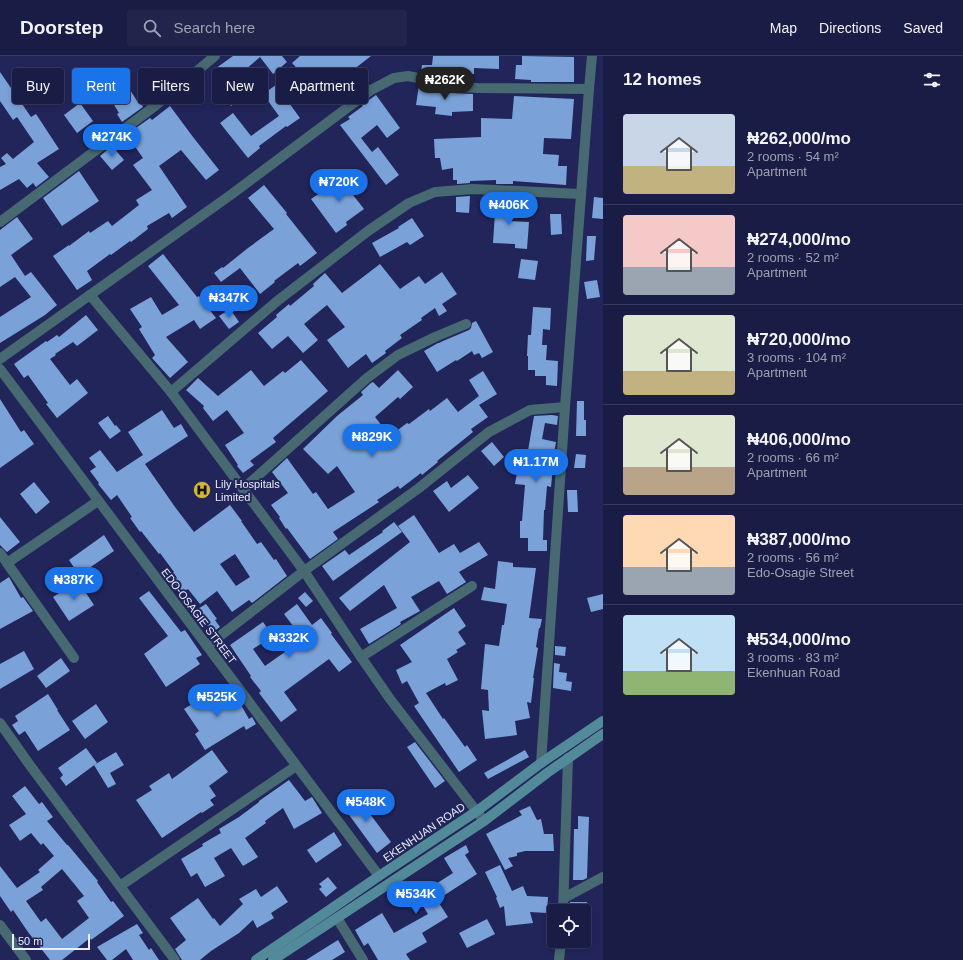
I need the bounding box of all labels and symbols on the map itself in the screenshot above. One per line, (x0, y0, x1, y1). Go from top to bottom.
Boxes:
pin: ₦262K (417, 67, 473, 101)
pin: ₦274K (84, 124, 140, 158)
pin: ₦720K (311, 169, 367, 203)
pin: ₦406K (481, 192, 537, 226)
pin: ₦347K (201, 285, 257, 319)
pin: ₦829K (344, 424, 400, 458)
pin: ₦1.17M (503, 449, 569, 483)
place label: Lily Hospitals Limited (215, 478, 280, 503)
hospital icon: Lily Hospitals Limited (192, 480, 212, 500)
street label: EDO-OSAGIE STREET (159, 566, 239, 666)
pin: ₦387K (46, 567, 102, 601)
pin: ₦332K (261, 625, 317, 659)
pin: ₦525K (189, 684, 245, 718)
pin: ₦548K (338, 789, 394, 823)
street label: EKENHUAN ROAD (381, 800, 467, 864)
pin: ₦534K (388, 881, 444, 915)
scale bar (12, 932, 90, 951)

